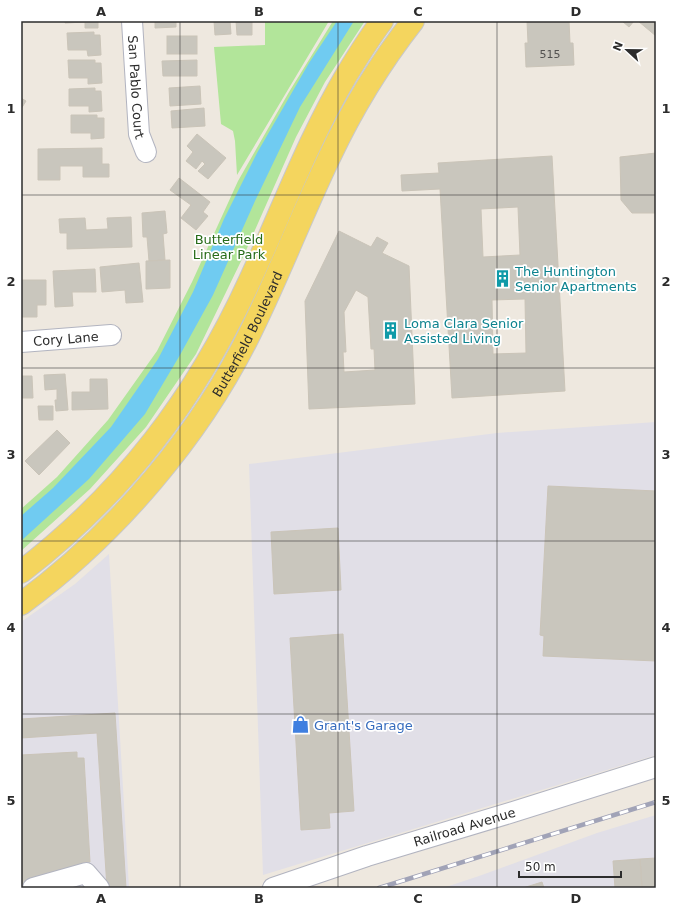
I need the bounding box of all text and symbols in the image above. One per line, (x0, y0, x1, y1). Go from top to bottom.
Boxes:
text: A (96, 4, 106, 19)
text: B (254, 4, 264, 19)
text: C (413, 4, 423, 19)
text: D (571, 4, 582, 19)
north arrow (607, 30, 647, 70)
street label: San Pablo Court (125, 35, 148, 141)
text: N (610, 40, 626, 53)
house number: 515 (540, 48, 561, 61)
text: 1 (6, 101, 16, 116)
text: 1 (661, 101, 671, 116)
park label: Butterfield Linear Park (193, 232, 266, 262)
place label: The Huntington Senior Apartments (514, 264, 637, 294)
building icon: The Huntington Senior Apartments (492, 268, 512, 288)
street label: Butterfield Boulevard (209, 269, 285, 399)
text: 2 (6, 274, 16, 289)
text: 2 (661, 274, 671, 289)
place label: Loma Clara Senior Assisted Living (404, 316, 524, 346)
building icon: Loma Clara Senior Assisted Living (381, 320, 401, 340)
street label: Cory Lane (33, 328, 99, 349)
text: 3 (6, 447, 16, 462)
text: 3 (661, 447, 671, 462)
text: 4 (6, 620, 16, 635)
text: 4 (661, 620, 671, 635)
shop icon: Grant's Garage (291, 715, 311, 735)
place label: Grant's Garage (314, 718, 413, 733)
text: 5 (6, 793, 16, 808)
text: 5 (661, 793, 671, 808)
street label: Railroad Avenue (412, 804, 517, 849)
scale bar (519, 853, 621, 879)
text: 50 m (525, 860, 556, 874)
text: A (96, 891, 106, 906)
text: B (254, 891, 264, 906)
text: C (413, 891, 423, 906)
text: D (571, 891, 582, 906)

